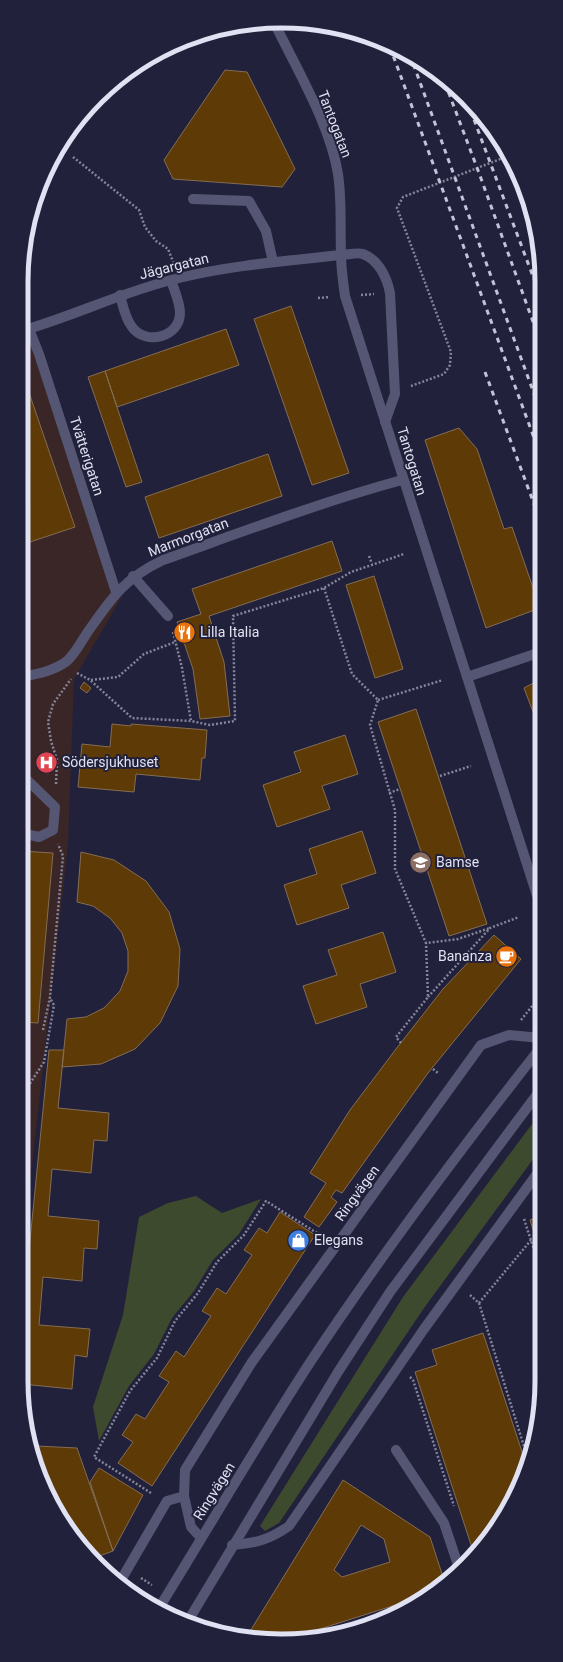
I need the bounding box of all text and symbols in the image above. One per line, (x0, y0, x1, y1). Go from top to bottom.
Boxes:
street label: Tantogatan (315, 88, 355, 160)
street label: Jägargatan (138, 250, 210, 282)
street label: Tvätterigatan (67, 414, 107, 498)
street label: Tantogatan (394, 425, 430, 497)
street label: Marmorgatan (146, 514, 230, 560)
restaurant icon: Lilla Italia (172, 619, 198, 645)
place label: Lilla Italia (200, 624, 259, 640)
hospital icon: Södersjukhuset (33, 749, 59, 775)
place label: Södersjukhuset (62, 754, 159, 770)
school or university icon: Bamse (407, 849, 433, 875)
place label: Bamse (436, 854, 479, 870)
cafe icon: Bananza (494, 943, 520, 969)
place label: Bananza (438, 948, 492, 964)
street label: Ringvägen (331, 1162, 383, 1224)
shop icon: Elegans (286, 1227, 312, 1253)
place label: Elegans (314, 1232, 363, 1248)
street label: Ringvägen (190, 1459, 238, 1523)

